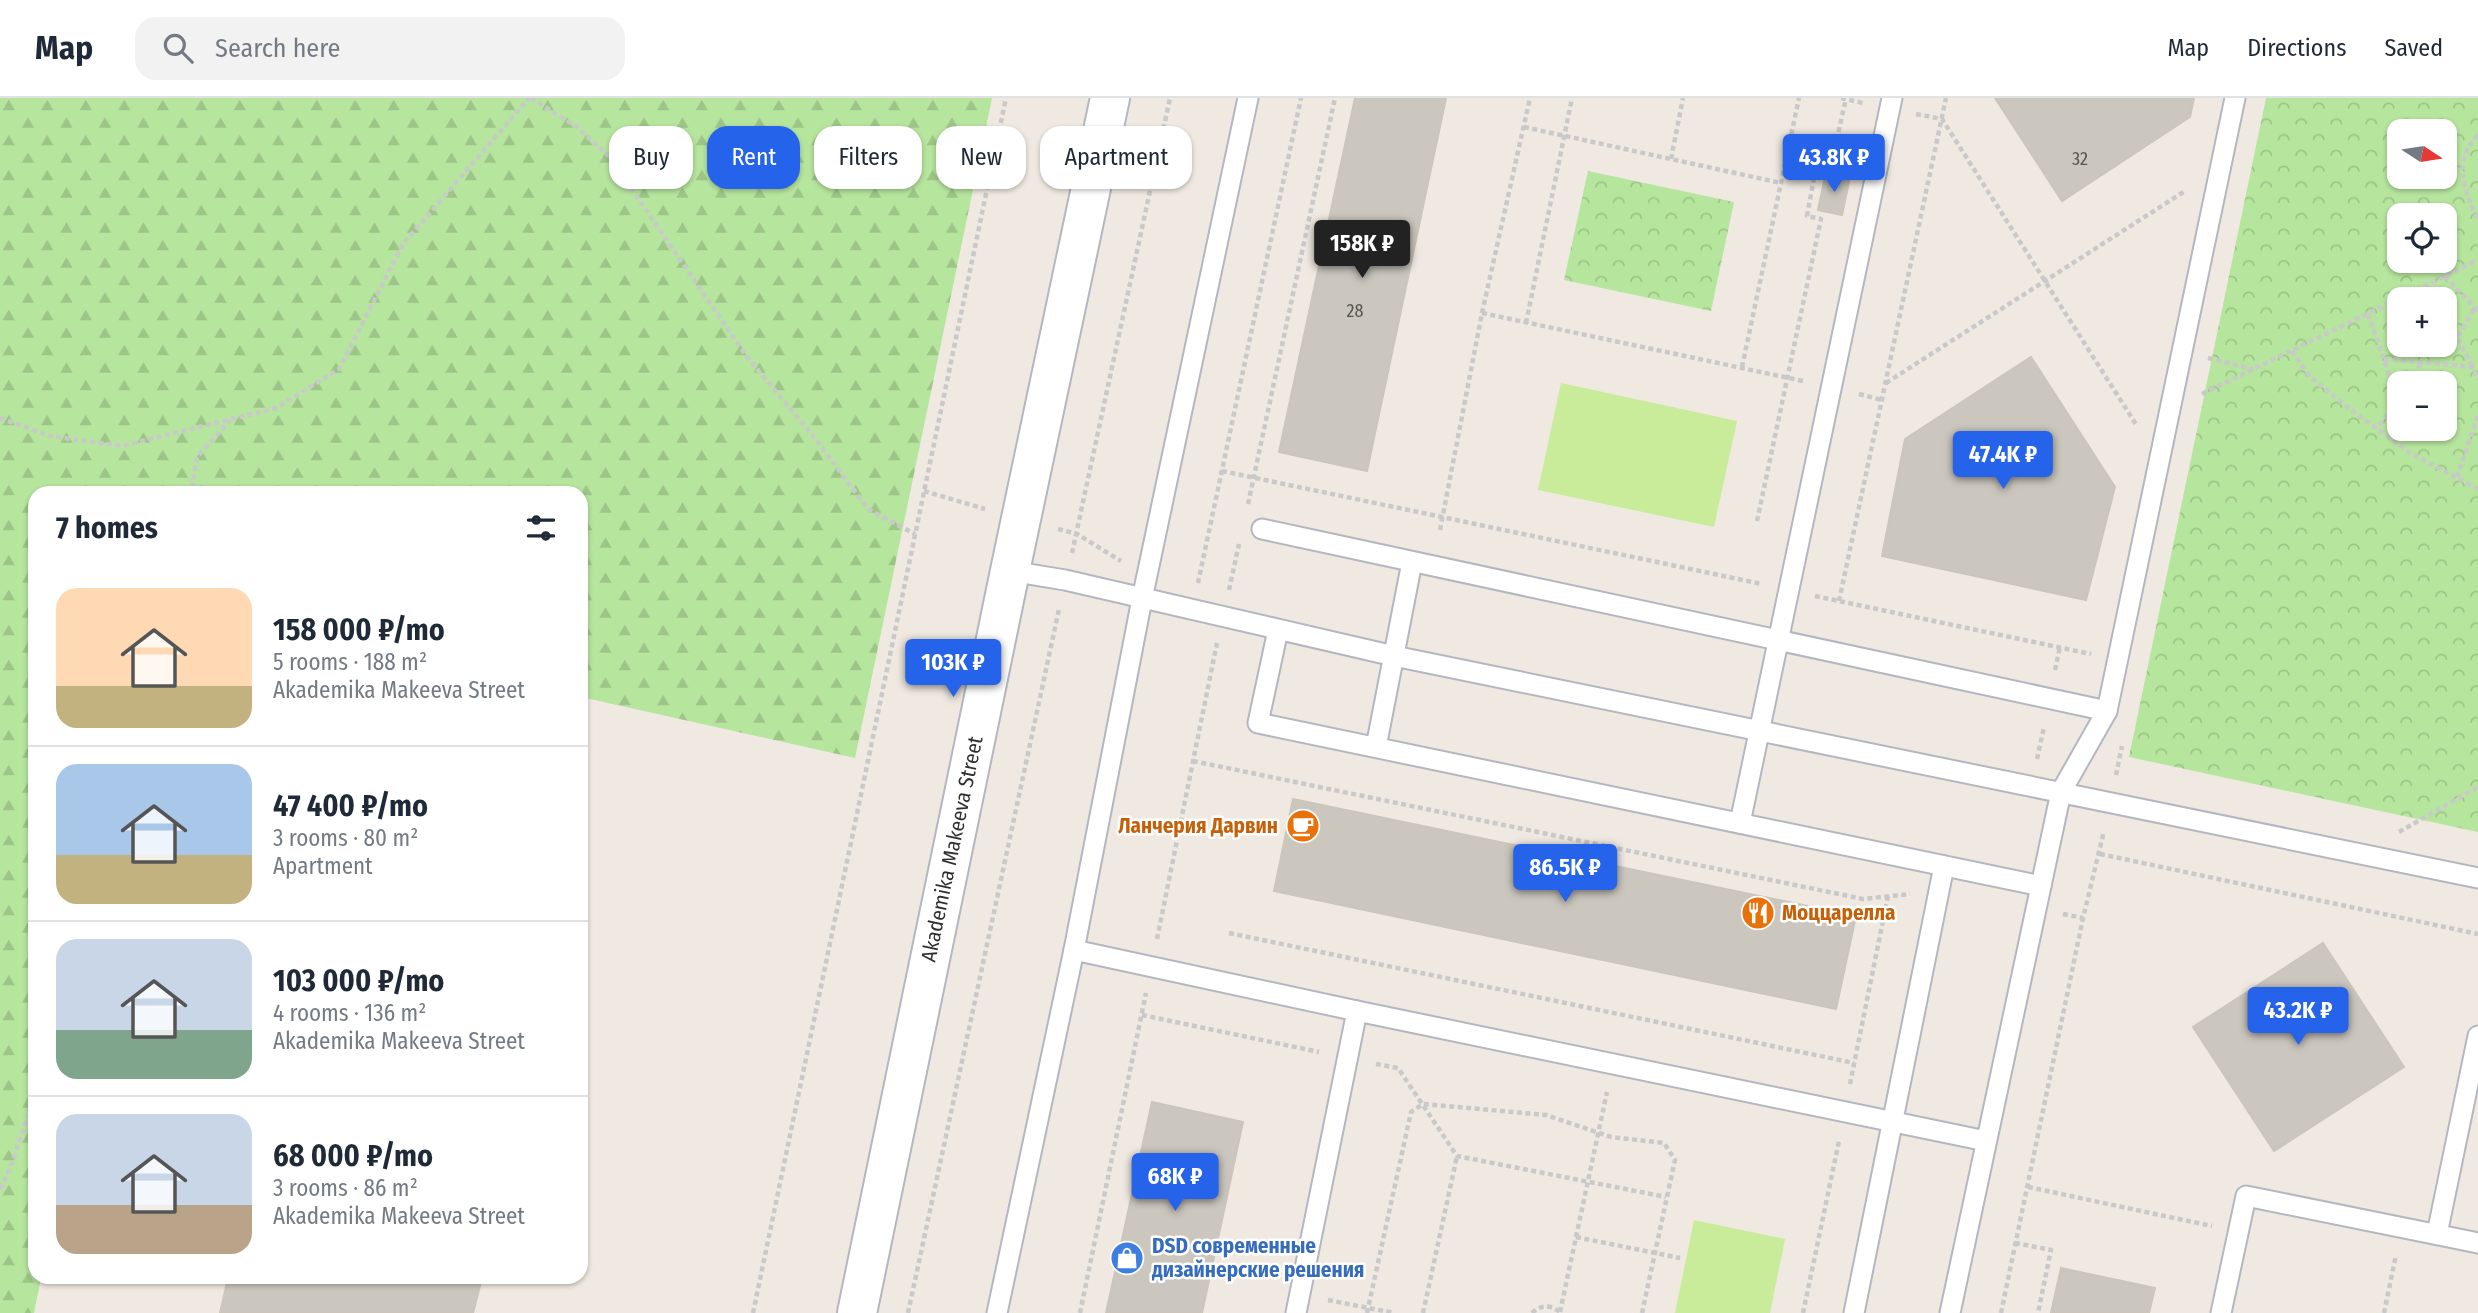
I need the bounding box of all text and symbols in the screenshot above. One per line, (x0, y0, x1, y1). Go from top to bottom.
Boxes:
search box (135, 17, 625, 80)
text: Map (35, 28, 93, 68)
icon: search (159, 29, 197, 67)
text: Search here (215, 33, 340, 64)
text: Map (2168, 34, 2209, 62)
text: Directions (2247, 34, 2346, 62)
text: Saved (2384, 34, 2443, 62)
north arrow (2387, 119, 2457, 189)
map controls (2387, 119, 2457, 441)
chip: Buy (609, 126, 693, 189)
chip: Rent (707, 126, 800, 189)
chip: Filters (814, 126, 922, 189)
chip: New (936, 126, 1026, 189)
chip: Apartment (1040, 126, 1192, 189)
pin: 43.8K ₽ (1769, 134, 1899, 194)
text: 43.8K ₽ (1799, 143, 1869, 171)
house number: 32 (2072, 148, 2088, 170)
button: locate (2387, 203, 2457, 273)
pin: 158K ₽ (1305, 220, 1419, 280)
text: 158K ₽ (1330, 229, 1394, 257)
button: + (2387, 287, 2457, 357)
house number: 28 (1347, 300, 1363, 322)
button: − (2387, 371, 2457, 441)
pin: 47.4K ₽ (1938, 432, 2068, 491)
text: 47.4K ₽ (1969, 440, 2037, 468)
icon: filters (522, 509, 560, 547)
text: 7 homes (56, 510, 158, 546)
text: 158 000 ₽/mo (273, 612, 445, 648)
icon: home (112, 616, 196, 700)
pin: 103K ₽ (896, 640, 1010, 699)
text: 5 rooms · 188 m² (273, 648, 427, 676)
text: 103K ₽ (921, 648, 985, 676)
text: Akademika Makeeva Street (273, 676, 525, 704)
street label: Akademika Makeeva Street (915, 734, 989, 964)
text: 47 400 ₽/mo (273, 788, 428, 824)
icon: home (112, 792, 196, 876)
cafe icon: Ланчерия Дарвин (1284, 807, 1322, 845)
place label: Ланчерия Дарвин (1118, 813, 1278, 839)
text: 3 rooms · 80 m² (273, 824, 418, 852)
pin: 86.5K ₽ (1500, 844, 1630, 904)
text: Apartment (273, 852, 373, 880)
text: 86.5K ₽ (1529, 853, 1601, 881)
restaurant icon: Моццарелла (1739, 894, 1777, 932)
place label: Моццарелла (1782, 900, 1895, 926)
text: 103 000 ₽/mo (273, 963, 444, 999)
icon: home (112, 967, 196, 1051)
pin: 43.2K ₽ (2233, 988, 2363, 1047)
text: 43.2K ₽ (2264, 996, 2332, 1024)
text: 4 rooms · 136 m² (273, 999, 426, 1027)
text: Akademika Makeeva Street (273, 1027, 525, 1055)
text: 68 000 ₽/mo (273, 1138, 433, 1174)
icon: home (112, 1142, 196, 1226)
pin: 68K ₽ (1126, 1154, 1224, 1213)
text: 68K ₽ (1148, 1162, 1202, 1190)
text: 3 rooms · 86 m² (273, 1174, 418, 1202)
text: Akademika Makeeva Street (273, 1202, 525, 1230)
place label: DSD современные дизайнерские решения (1151, 1233, 1364, 1283)
shop icon: DSD современные дизайнерские решения (1108, 1239, 1146, 1277)

